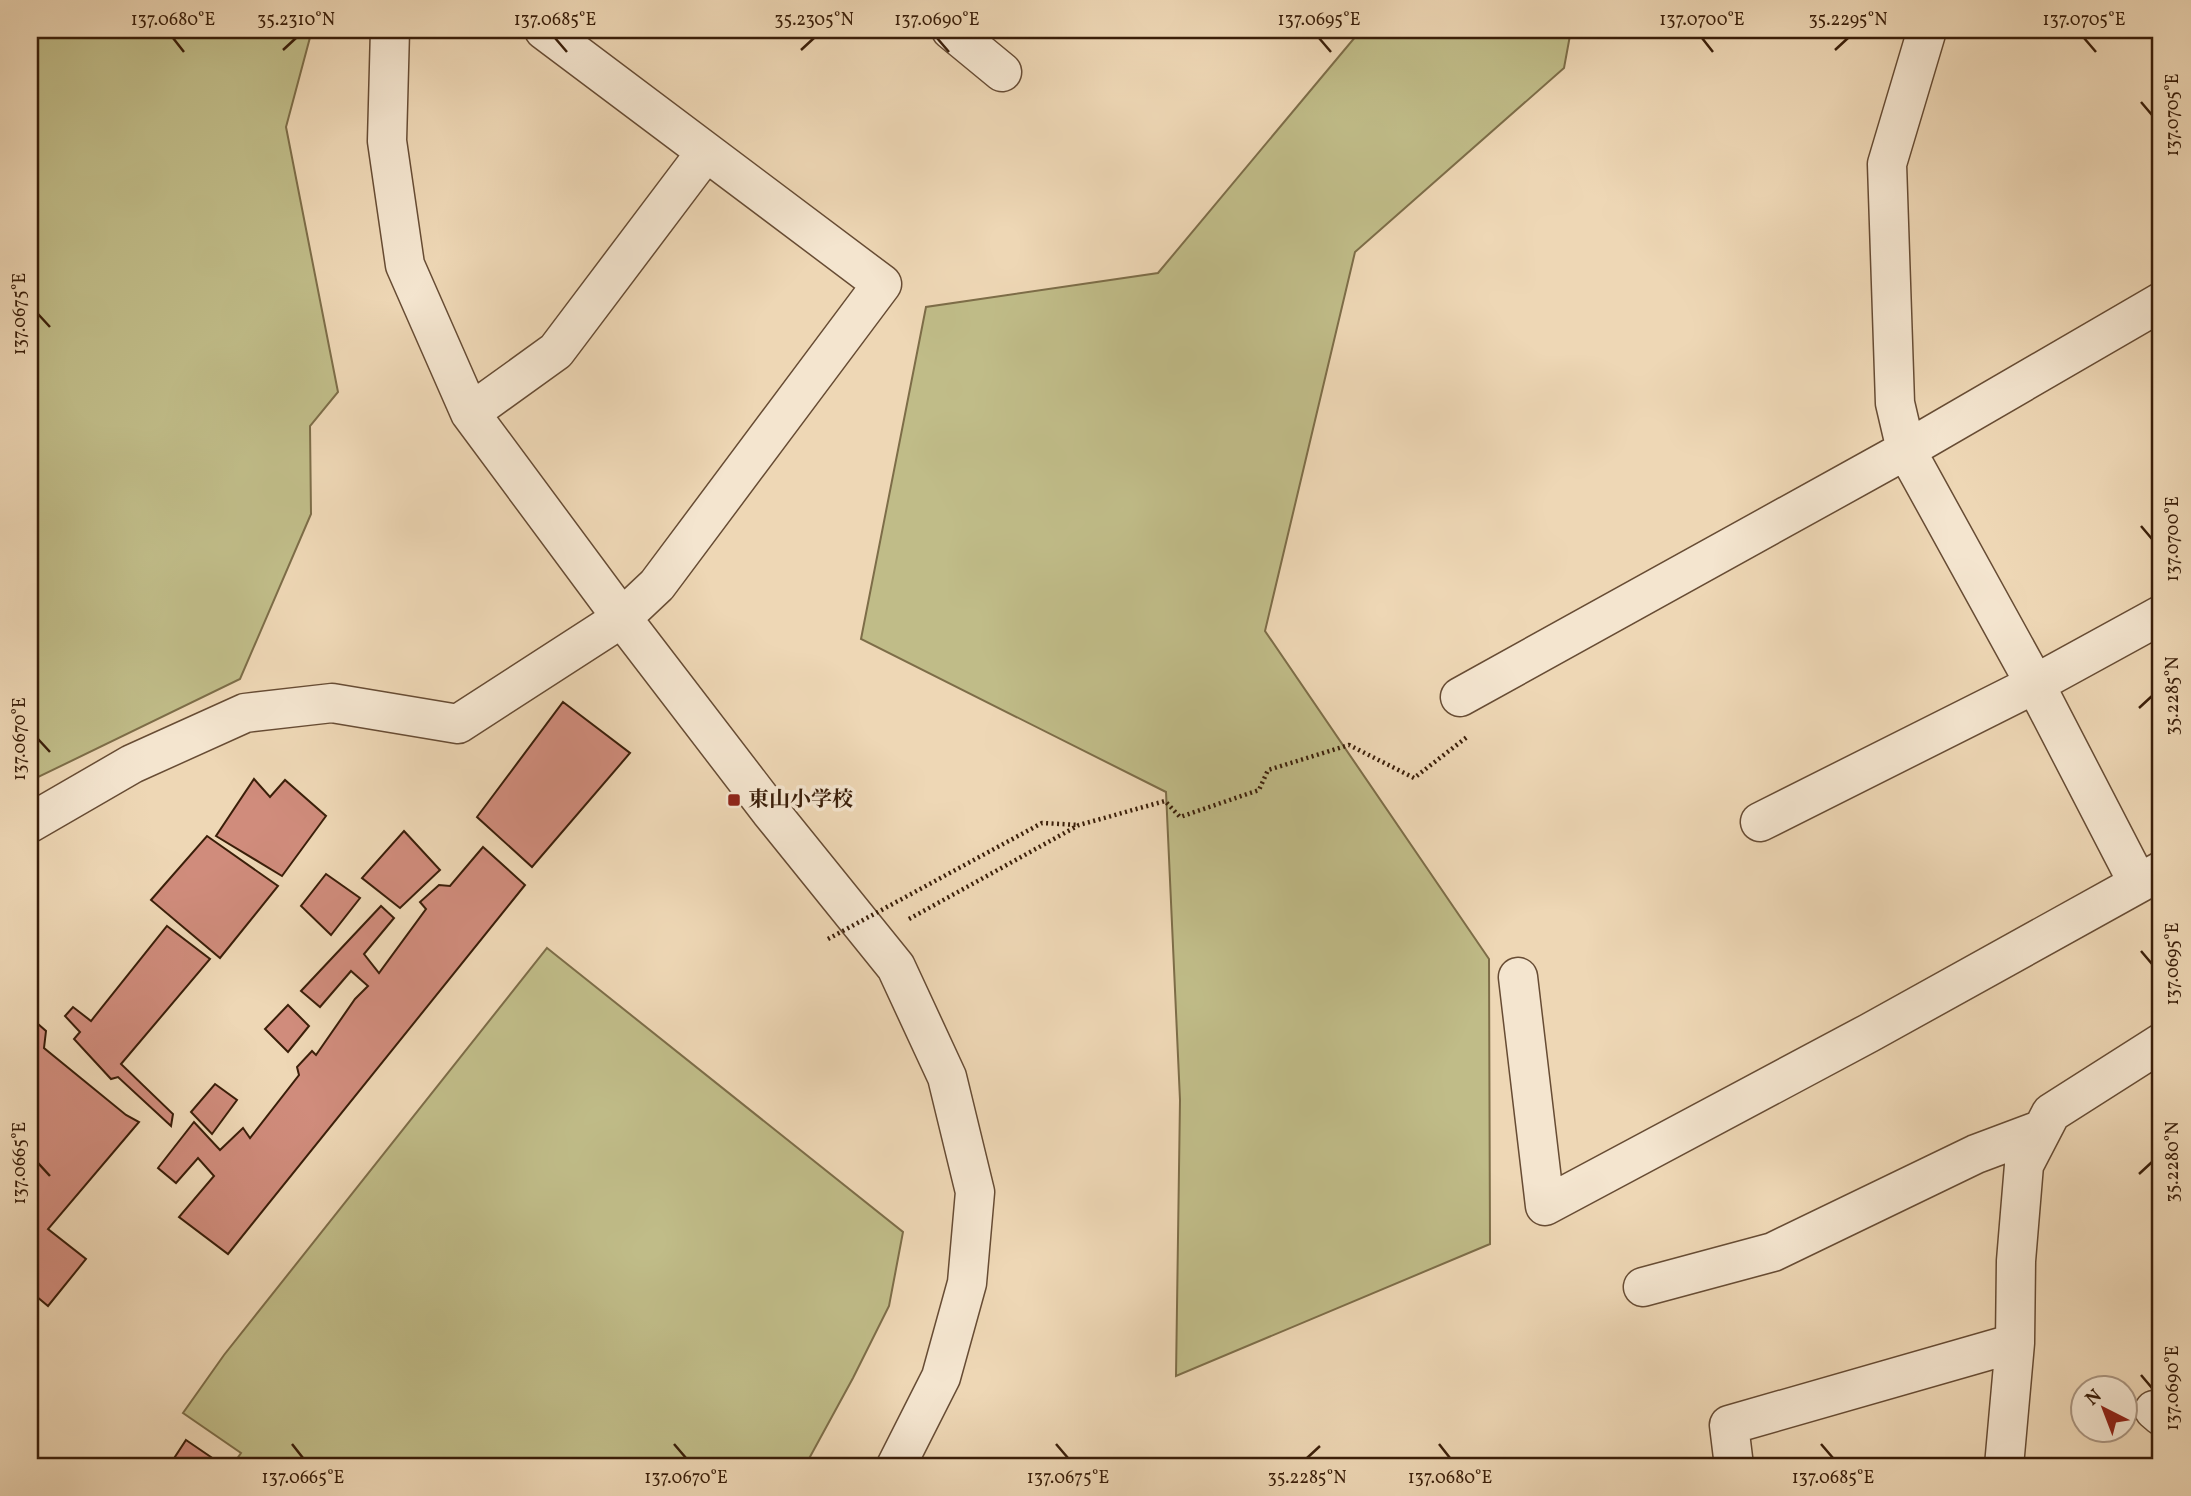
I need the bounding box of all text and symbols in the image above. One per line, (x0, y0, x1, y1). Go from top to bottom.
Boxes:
text: 137.0680°E (131, 8, 216, 33)
text: 35.2310°N (257, 8, 335, 33)
text: 137.0685°E (514, 8, 597, 33)
text: 35.2305°N (774, 8, 854, 33)
text: 137.0690°E (894, 8, 980, 33)
text: 137.0695°E (1278, 8, 1361, 33)
text: 137.0700°E (1659, 8, 1745, 33)
text: 35.2295°N (1808, 8, 1888, 33)
text: 137.0705°E (2042, 8, 2126, 33)
text: 137.0705°E (2161, 73, 2186, 157)
text: 137.0675°E (8, 273, 33, 355)
text: 137.0700°E (2161, 496, 2186, 582)
text: 35.2285°N (2161, 656, 2186, 736)
text: 137.0670°E (8, 697, 33, 781)
place label: 東山小学校 (748, 786, 853, 815)
marker: 東山小学校 (726, 792, 742, 808)
text: 137.0695°E (2161, 922, 2186, 1005)
text: 137.0665°E (8, 1121, 33, 1204)
text: 35.2280°N (2161, 1121, 2186, 1203)
text: 137.0690°E (2161, 1345, 2186, 1431)
north arrow (2068, 1374, 2138, 1444)
text: N (2080, 1383, 2108, 1412)
text: 137.0665°E (262, 1466, 345, 1491)
text: 137.0670°E (644, 1466, 728, 1491)
text: 137.0675°E (1027, 1466, 1109, 1491)
text: 35.2285°N (1267, 1466, 1347, 1491)
text: 137.0680°E (1408, 1466, 1493, 1491)
text: 137.0685°E (1792, 1466, 1875, 1491)

